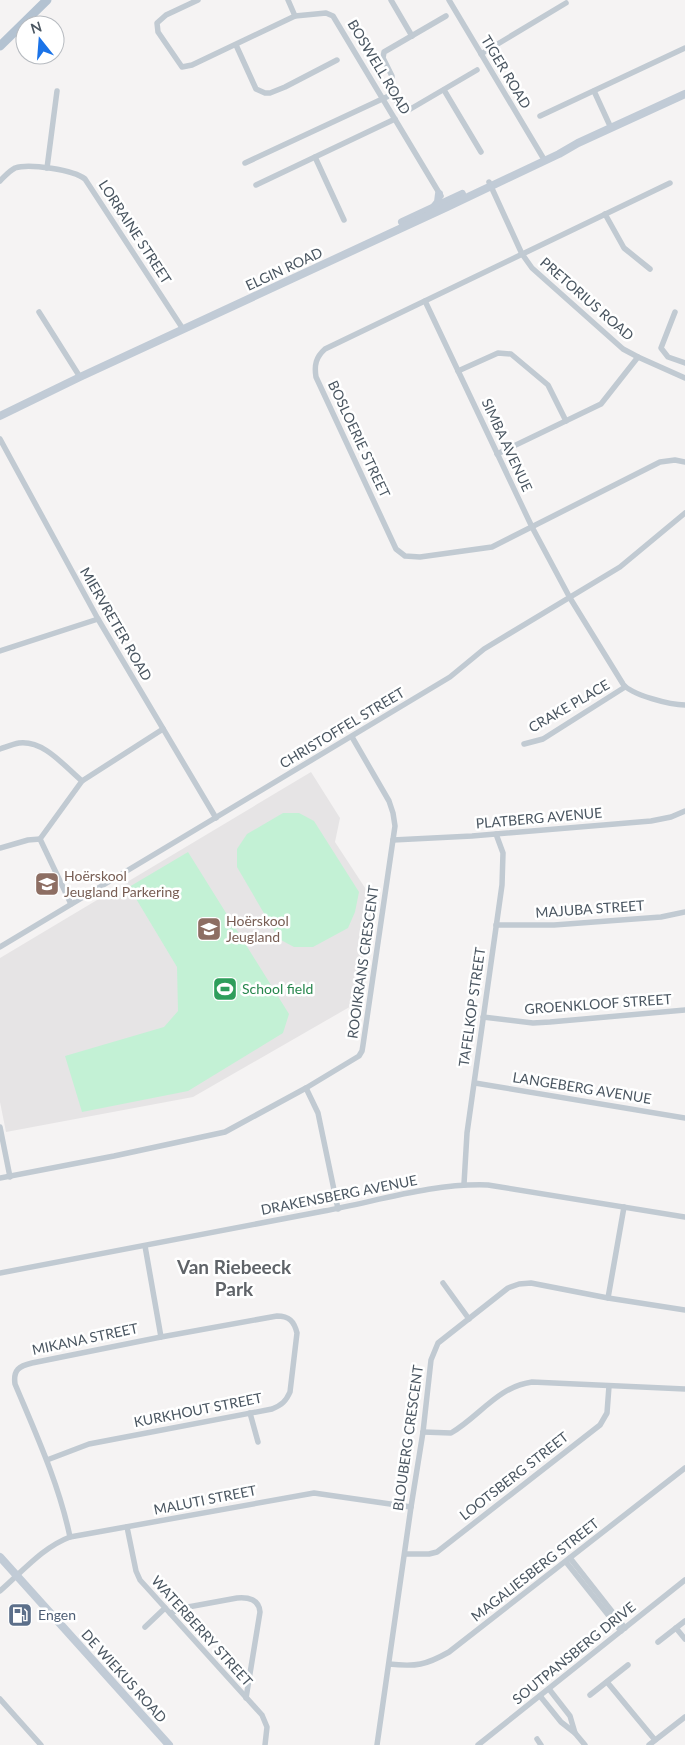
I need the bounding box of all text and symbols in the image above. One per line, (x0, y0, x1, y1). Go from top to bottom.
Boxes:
north arrow (15, 15, 65, 65)
street label: BOSWELL ROAD (344, 16, 414, 117)
text: N (28, 17, 44, 37)
street label: TIGER ROAD (478, 32, 535, 112)
street label: LORRAINE STREET (96, 177, 176, 287)
street label: ELGIN ROAD (243, 243, 325, 294)
street label: PRETORIUS ROAD (537, 253, 638, 344)
street label: BOSLOERIE STREET (325, 378, 394, 501)
street label: SIMBA AVENUE (478, 395, 536, 494)
street label: MIERVRETER ROAD (77, 564, 156, 684)
street label: CRAKE PLACE (525, 676, 612, 736)
street label: CHRISTOFFEL STREET (276, 683, 408, 772)
street label: PLATBERG AVENUE (475, 804, 603, 831)
place label: Hoërskool Jeugland Parkering (64, 867, 180, 900)
school or university icon: Hoërskool Jeugland Parkering (34, 871, 60, 897)
street label: ROOIKRANS CRESCENT (343, 883, 382, 1040)
street label: MAJUBA STREET (535, 896, 646, 921)
place label: Hoërskool Jeugland (226, 912, 289, 945)
school or university icon: Hoërskool Jeugland (196, 916, 222, 942)
street label: TAFELKOP STREET (455, 945, 488, 1068)
sports icon: School field (212, 976, 238, 1002)
place label: School field (242, 980, 313, 997)
street label: GROENKLOOF STREET (524, 990, 673, 1017)
street label: LANGEBERG AVENUE (512, 1068, 653, 1107)
street label: DRAKENSBERG AVENUE (259, 1171, 419, 1218)
district label: Van Riebeeck Park (176, 1255, 292, 1300)
street label: MIKANA STREET (30, 1319, 140, 1358)
street label: BLOUBERG CRESCENT (389, 1363, 426, 1512)
street label: KURKHOUT STREET (132, 1389, 264, 1430)
street label: LOOTSBERG STREET (456, 1427, 572, 1523)
street label: MALUTI STREET (152, 1481, 258, 1518)
street label: MAGALIESBERG STREET (467, 1514, 602, 1625)
street label: WATERBERRY STREET (148, 1572, 257, 1690)
street label: SOUTPANSBERG DRIVE (509, 1598, 639, 1707)
fuel station icon: Engen (7, 1602, 33, 1628)
place label: Engen (38, 1606, 76, 1623)
street label: DE WIEKUS ROAD (78, 1626, 171, 1726)

